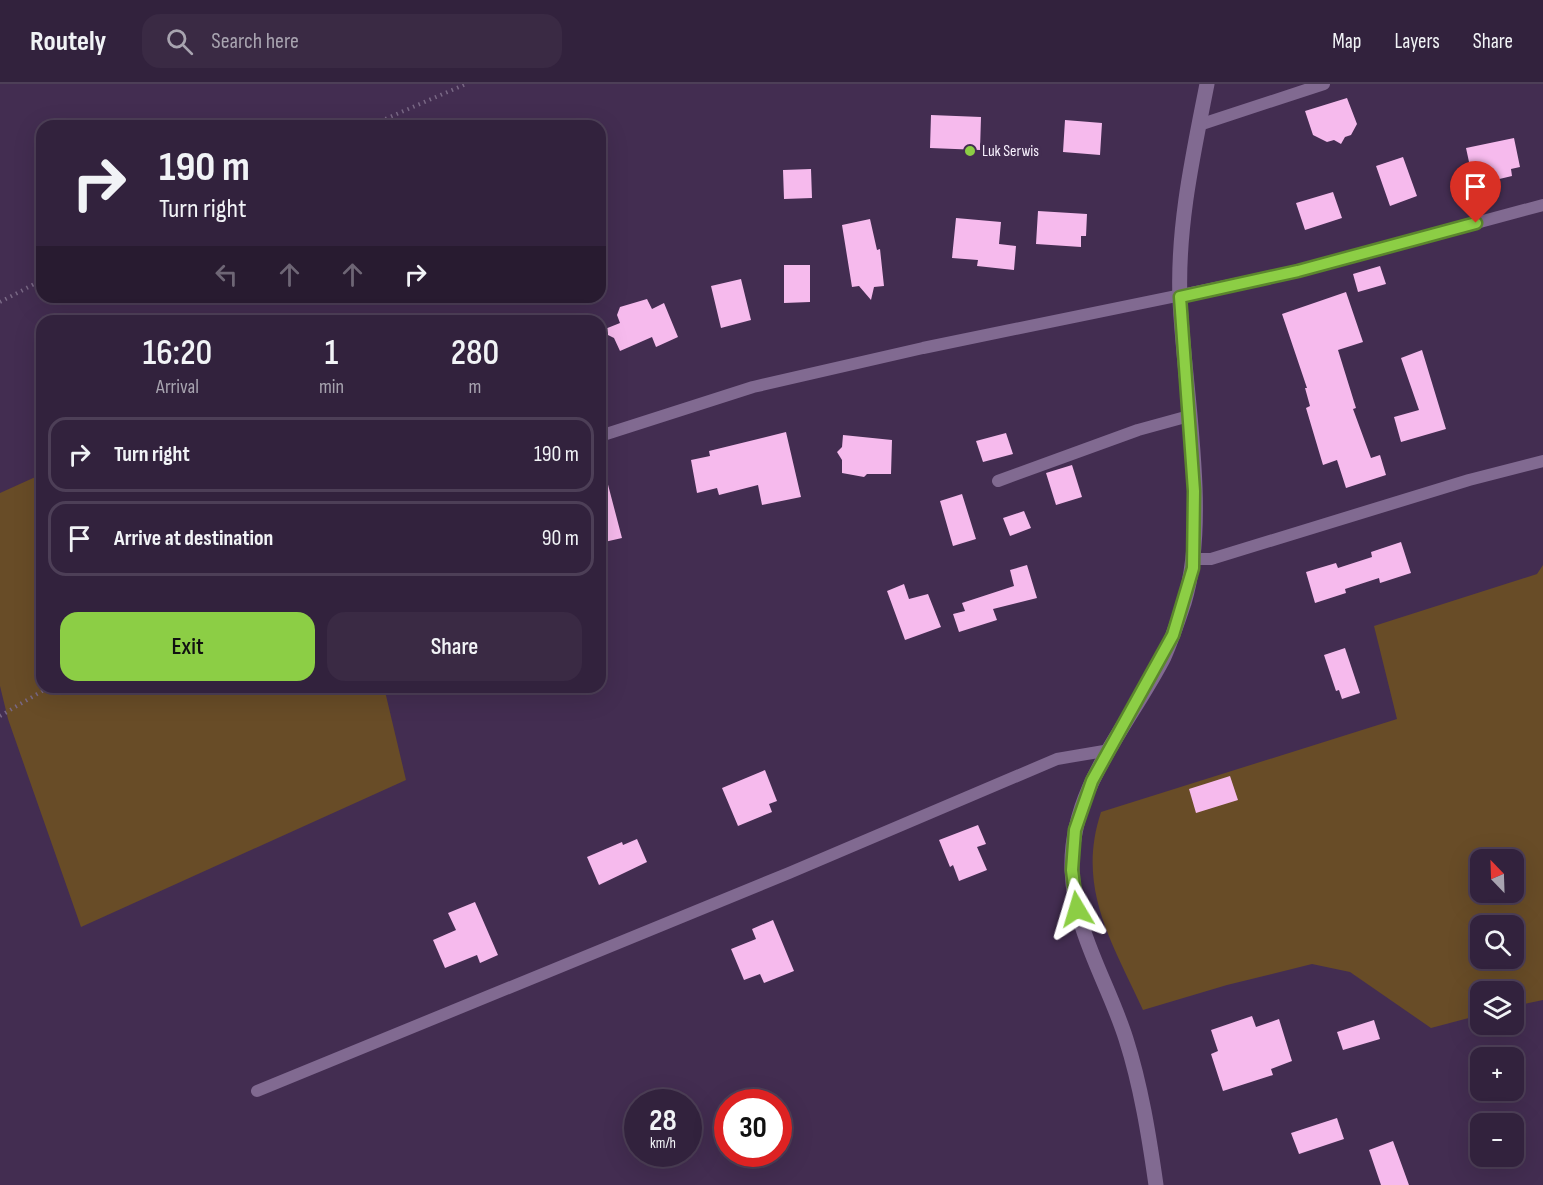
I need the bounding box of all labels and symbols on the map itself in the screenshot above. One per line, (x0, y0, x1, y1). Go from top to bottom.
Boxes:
place label: Luk Serwis (982, 142, 1039, 161)
marker: Luk Serwis (963, 144, 977, 158)
pin (1450, 161, 1501, 223)
north arrow (1470, 849, 1524, 903)
position arrow (1045, 877, 1109, 941)
speed limit sign: 30 (714, 1089, 792, 1167)

